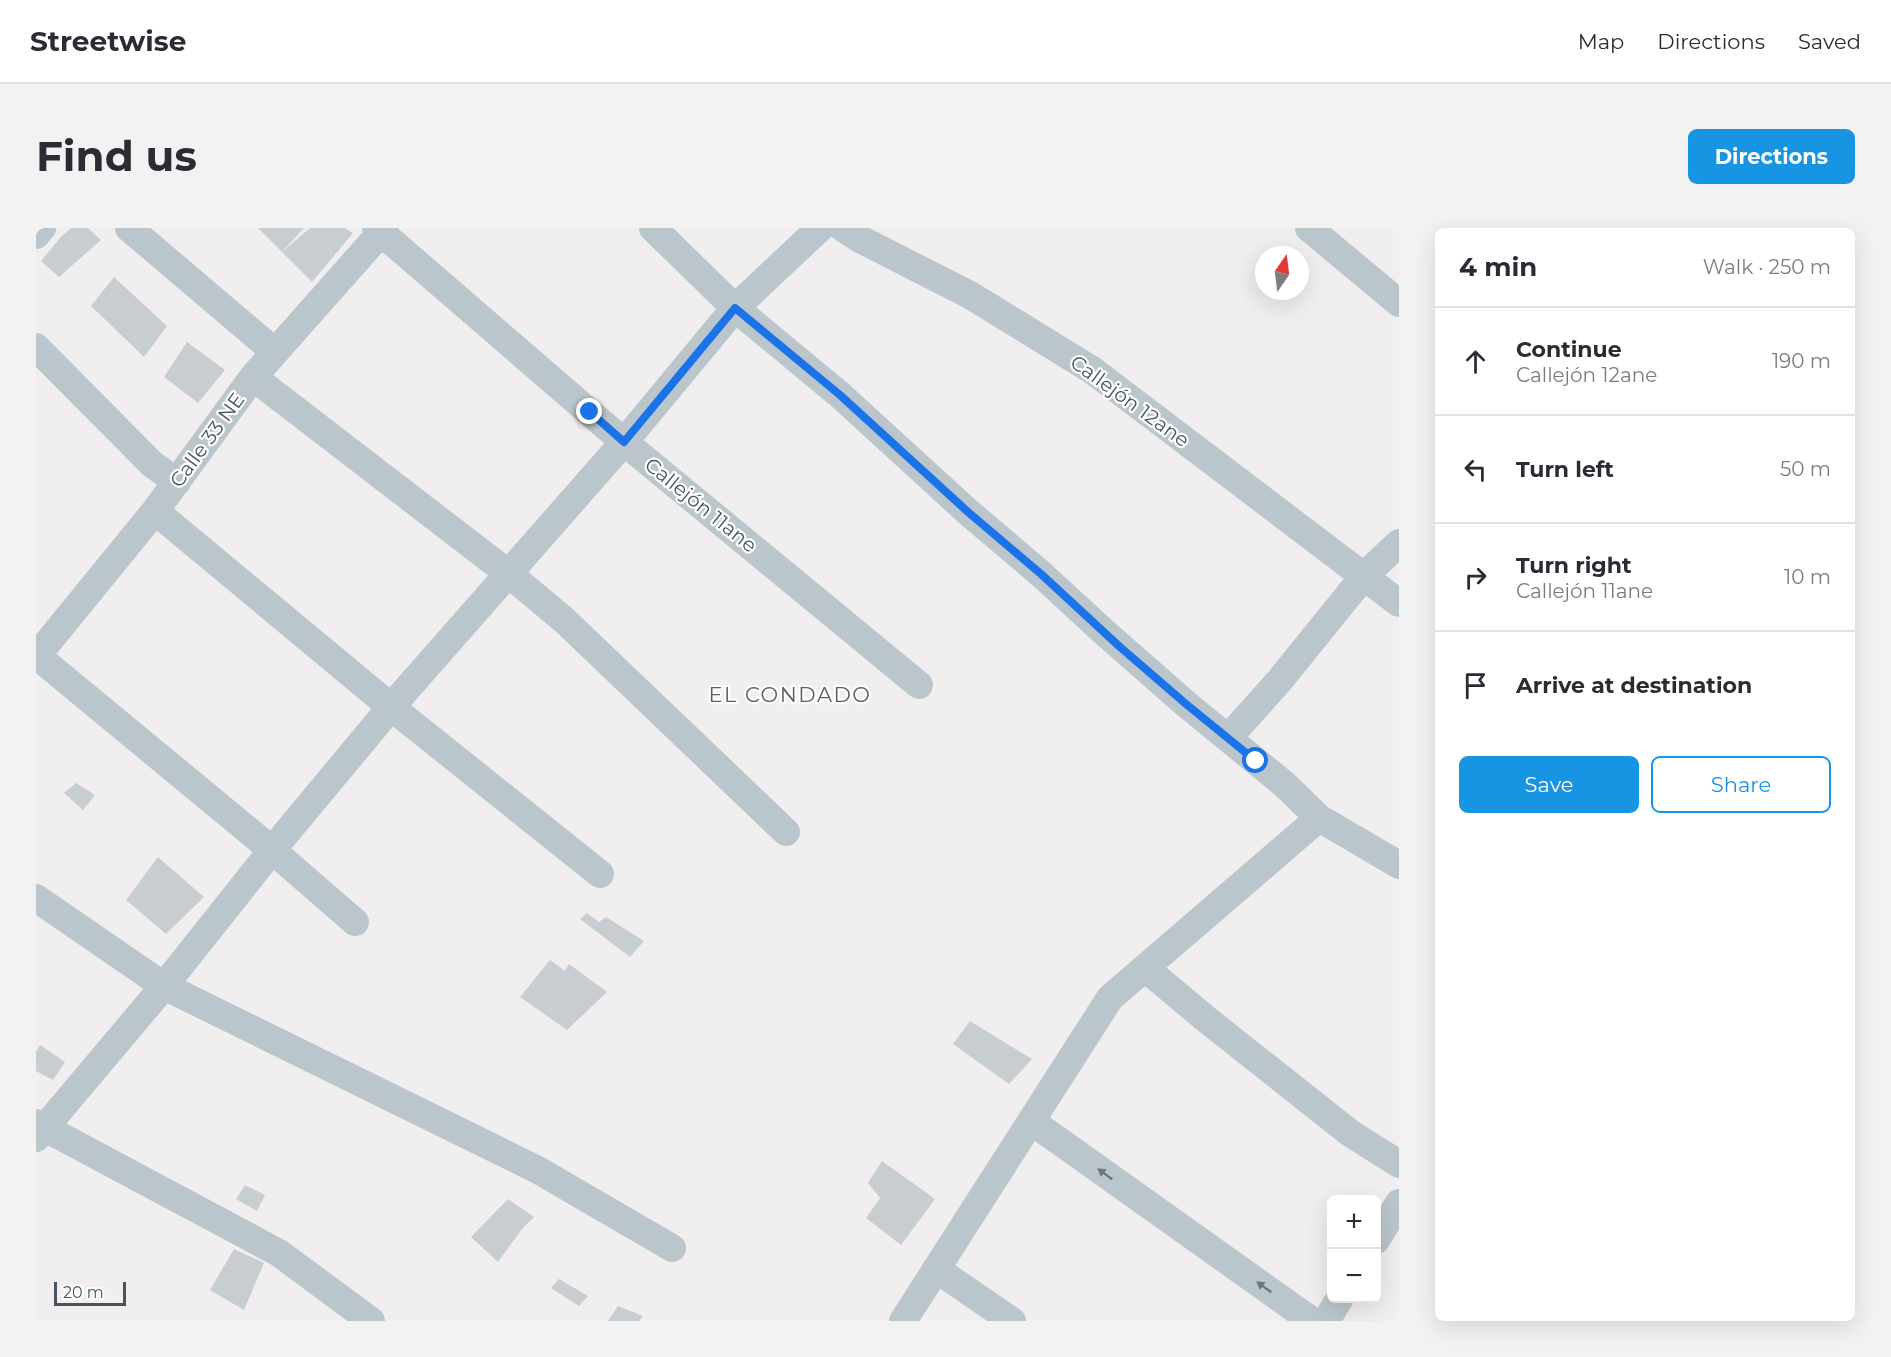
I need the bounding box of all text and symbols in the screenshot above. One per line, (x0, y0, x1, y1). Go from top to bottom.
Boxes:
text: Streetwise (30, 24, 186, 58)
text: Map (1578, 29, 1624, 54)
text: Directions (1657, 29, 1765, 54)
text: Saved (1798, 29, 1861, 54)
button: Directions (1688, 129, 1855, 184)
text: Find us (36, 130, 197, 182)
north arrow (1255, 246, 1309, 300)
text: 4 min (1459, 251, 1537, 283)
text: Walk · 250 m (1703, 255, 1831, 279)
text: Continue (1516, 336, 1622, 363)
icon: ahead (1459, 345, 1492, 378)
text: 190 m (1772, 349, 1831, 373)
street label: Callejón 12ane (1066, 350, 1194, 452)
text: Callejón 12ane (1516, 363, 1657, 387)
street label: Calle 33 NE (165, 388, 249, 492)
route end (576, 398, 602, 424)
street label: Callejón 11ane (640, 453, 762, 557)
icon: left (1459, 453, 1492, 486)
text: Turn left (1516, 456, 1614, 483)
text: 50 m (1780, 457, 1831, 481)
text: Turn right (1516, 552, 1631, 579)
icon: right (1459, 561, 1492, 594)
text: 10 m (1784, 565, 1831, 589)
text: Callejón 11ane (1516, 579, 1653, 603)
icon: arrive (1459, 669, 1492, 702)
text: Arrive at destination (1516, 672, 1752, 699)
district label: EL CONDADO (709, 682, 871, 707)
route start (1242, 747, 1268, 773)
button: Save (1459, 756, 1639, 813)
button: Share (1651, 756, 1831, 813)
one-way arrow (1098, 1168, 1114, 1180)
map controls (1327, 1195, 1381, 1303)
button: + (1327, 1195, 1381, 1249)
button: − (1327, 1249, 1381, 1303)
scale bar (54, 1279, 126, 1306)
one-way arrow (1257, 1281, 1273, 1293)
text: 20 m (63, 1283, 104, 1302)

